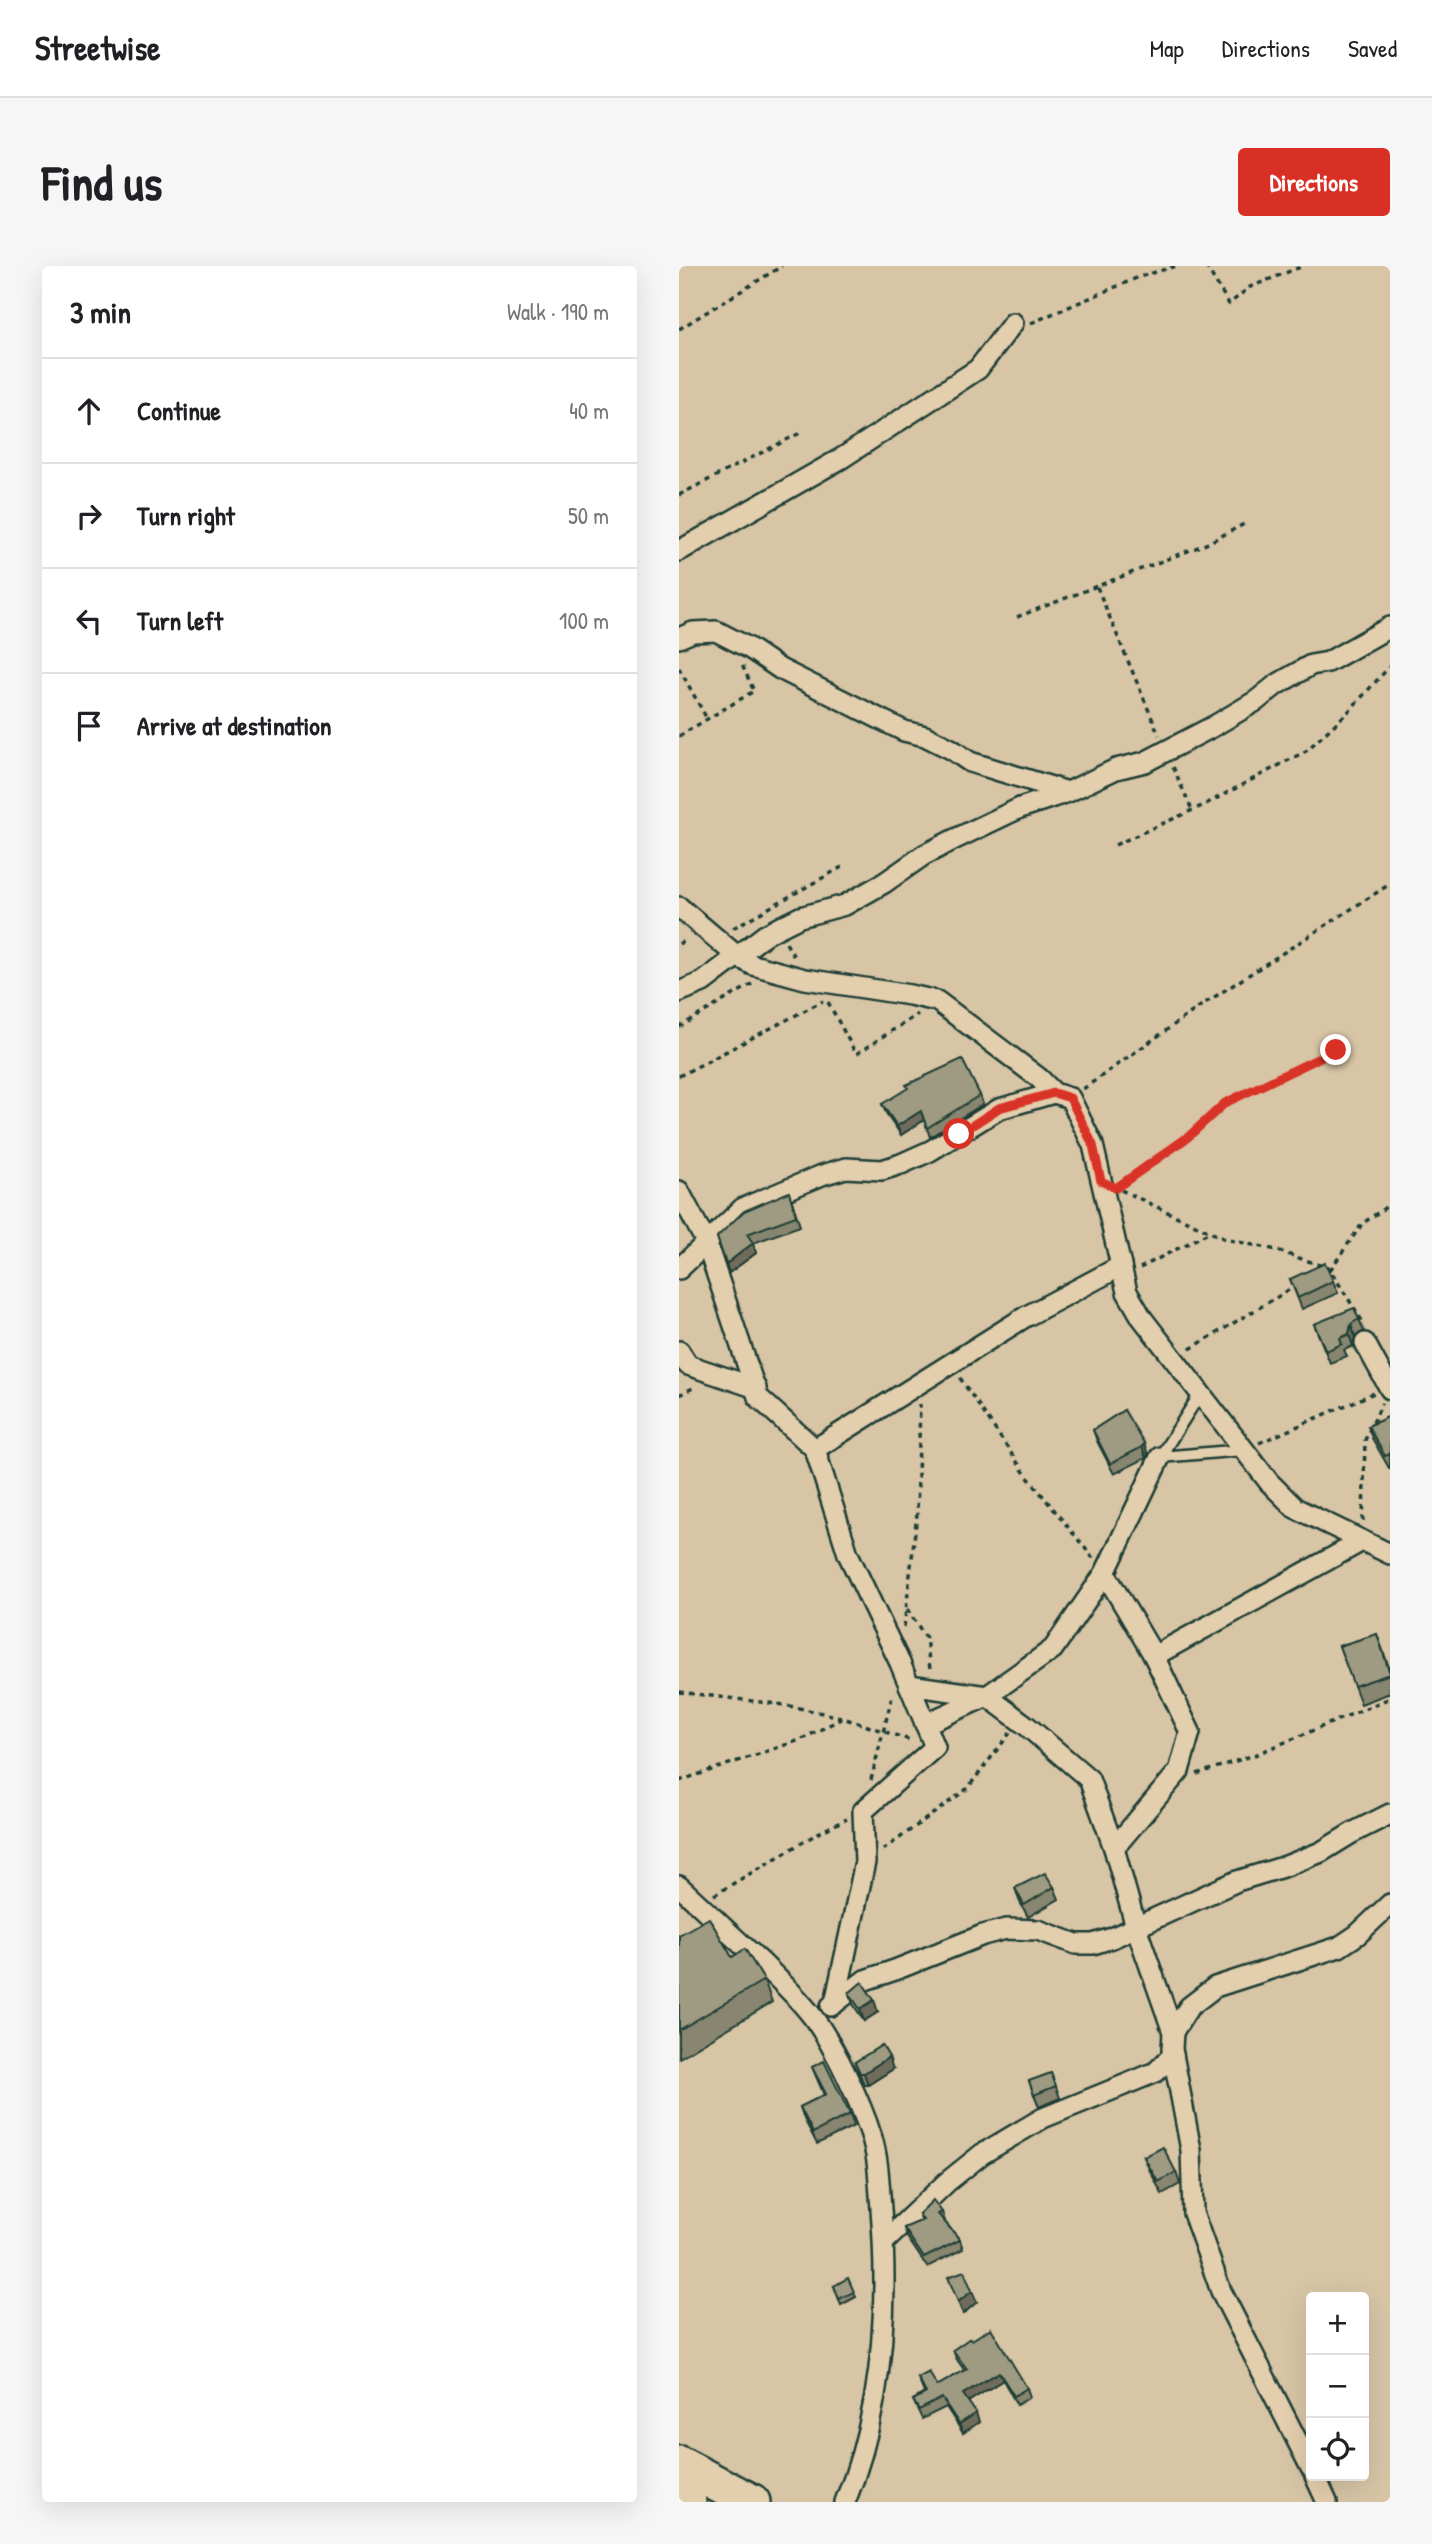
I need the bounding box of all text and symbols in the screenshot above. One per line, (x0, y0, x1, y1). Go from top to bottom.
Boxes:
text: Streetwise (35, 26, 160, 70)
text: Map (1150, 32, 1184, 64)
text: Directions (1222, 32, 1310, 64)
text: Saved (1348, 32, 1397, 64)
button: Directions (1238, 148, 1390, 216)
text: Find us (42, 149, 162, 215)
text: 3 min (70, 292, 131, 332)
text: Walk · 190 m (507, 296, 609, 327)
icon: ahead (70, 392, 108, 430)
text: Continue (137, 393, 221, 428)
text: 40 m (569, 395, 609, 426)
icon: right (70, 497, 108, 535)
text: Turn right (137, 498, 235, 533)
text: 50 m (568, 500, 609, 531)
icon: left (70, 602, 108, 640)
text: Turn left (137, 603, 223, 638)
text: 100 m (559, 605, 609, 636)
icon: arrive (70, 707, 108, 745)
text: Arrive at destination (137, 708, 332, 743)
route end (1320, 1034, 1351, 1065)
route start (943, 1118, 974, 1149)
map controls (1306, 2292, 1369, 2481)
button: + (1306, 2292, 1369, 2355)
button: − (1306, 2355, 1369, 2418)
button: locate (1306, 2418, 1369, 2481)

